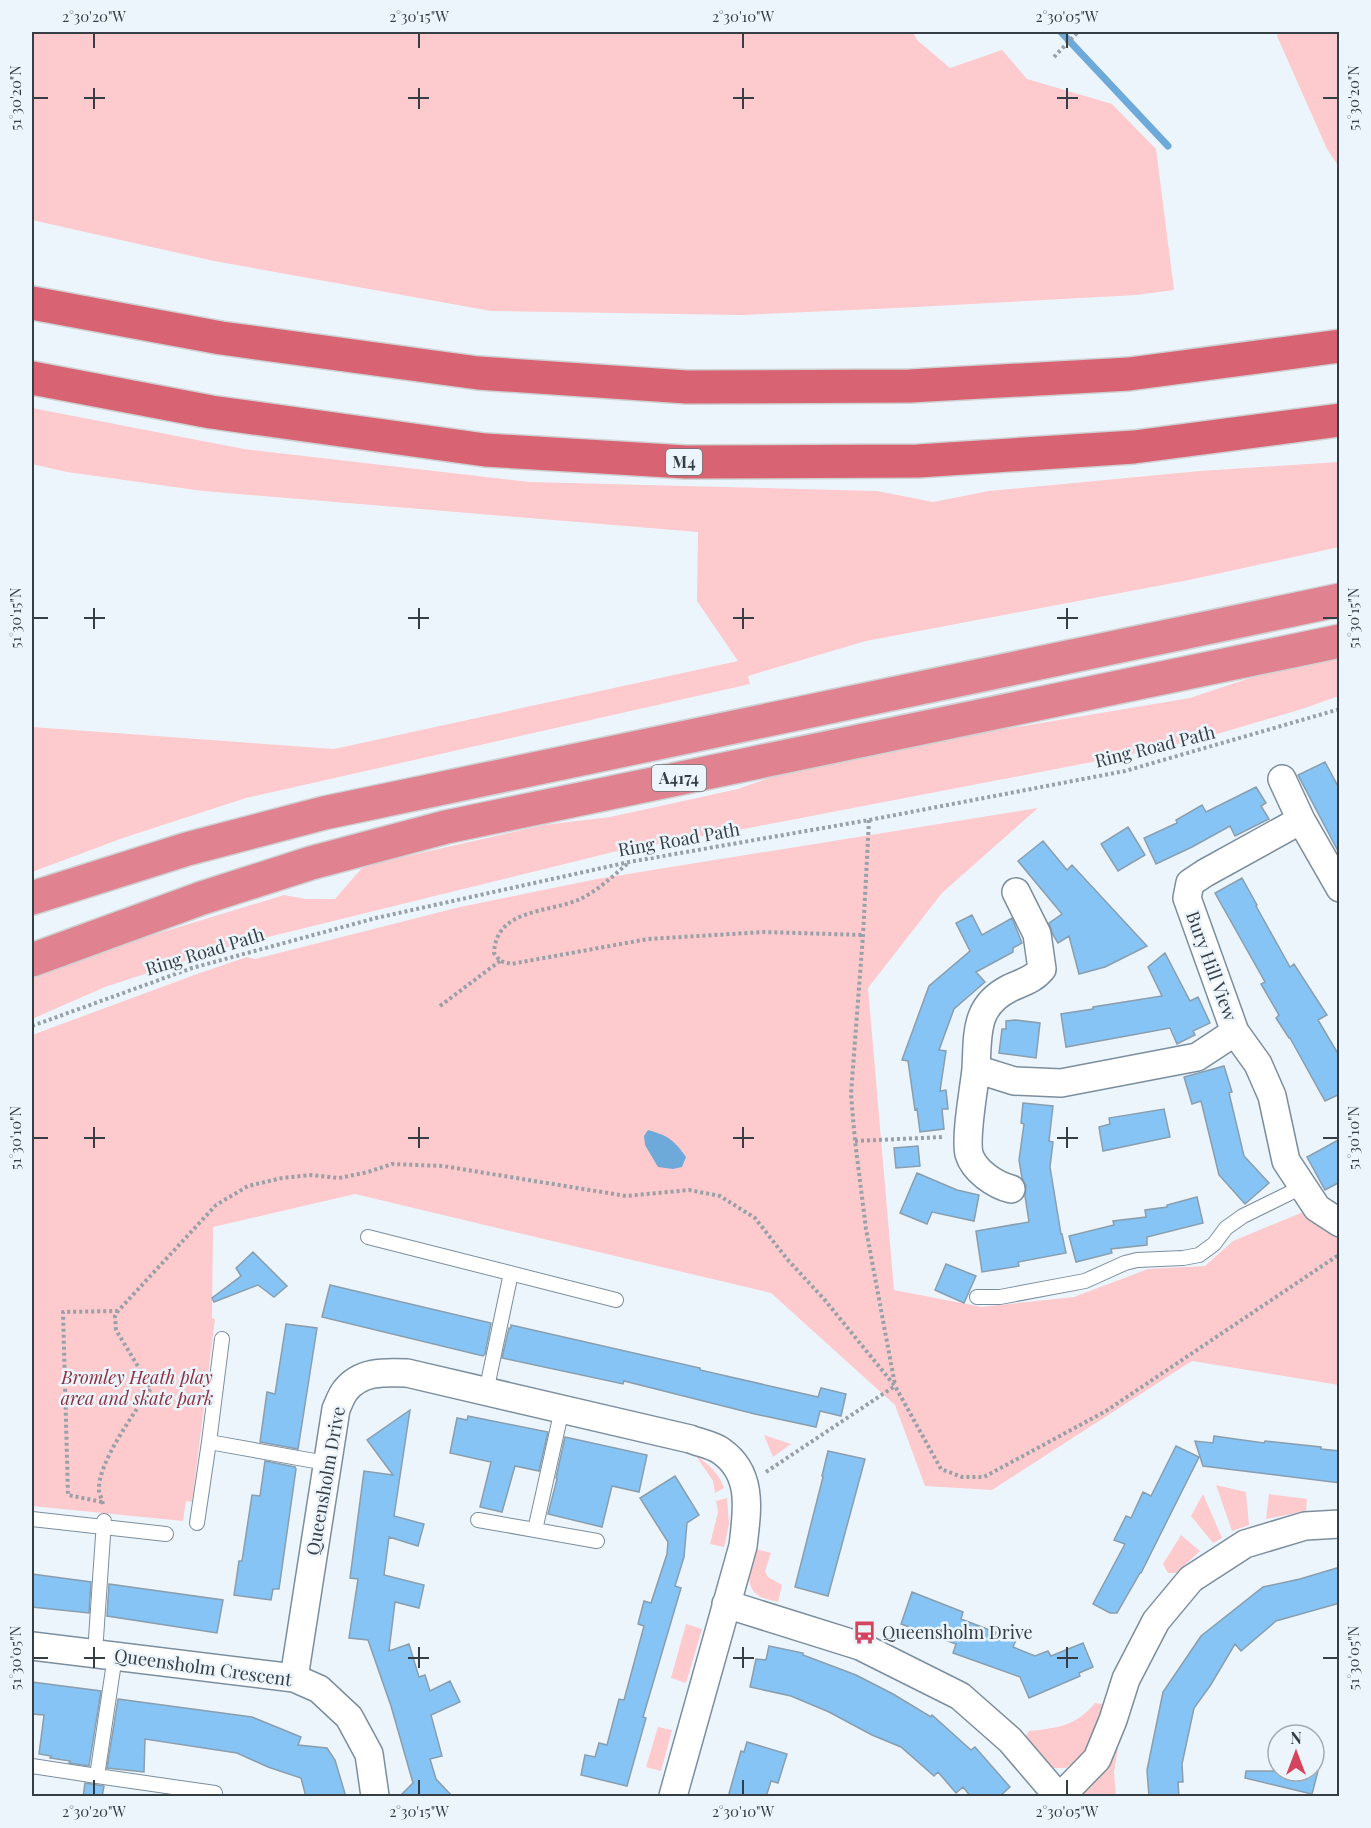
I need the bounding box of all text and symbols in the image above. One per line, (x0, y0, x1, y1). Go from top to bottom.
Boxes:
text: 2°30'20"W (62, 6, 126, 26)
text: 2°30'15"W (389, 6, 449, 26)
text: 2°30'10"W (712, 6, 775, 26)
text: 2°30'05"W (1036, 6, 1099, 26)
text: 51°30'20"N (5, 65, 25, 131)
text: 51°30'20"N (1343, 65, 1363, 131)
road number: M4 (666, 449, 702, 475)
text: 51°30'15"N (5, 587, 25, 649)
text: 51°30'15"N (1343, 587, 1363, 649)
street label: Ring Road Path (1092, 719, 1218, 773)
road number: A4174 (652, 765, 706, 791)
street label: Ring Road Path (616, 816, 742, 862)
street label: Bury Hill View (1181, 908, 1243, 1024)
street label: Ring Road Path (142, 921, 268, 981)
text: 51°30'10"N (5, 1106, 25, 1170)
text: 51°30'10"N (1343, 1106, 1363, 1170)
park label: Bromley Heath play area and skate park (60, 1365, 213, 1410)
street label: Queensholm Drive (300, 1405, 350, 1557)
bus stop icon: Queensholm Drive (851, 1620, 877, 1646)
place label: Queensholm Drive (882, 1620, 1033, 1644)
text: 51°30'05"N (5, 1625, 25, 1690)
text: 51°30'05"N (1343, 1625, 1363, 1690)
street label: Queensholm Crescent (113, 1643, 294, 1691)
north arrow (1266, 1723, 1326, 1783)
text: N (1290, 1727, 1302, 1748)
text: 2°30'20"W (62, 1801, 126, 1821)
text: 2°30'15"W (389, 1801, 449, 1821)
text: 2°30'10"W (712, 1801, 775, 1821)
text: 2°30'05"W (1036, 1801, 1099, 1821)

